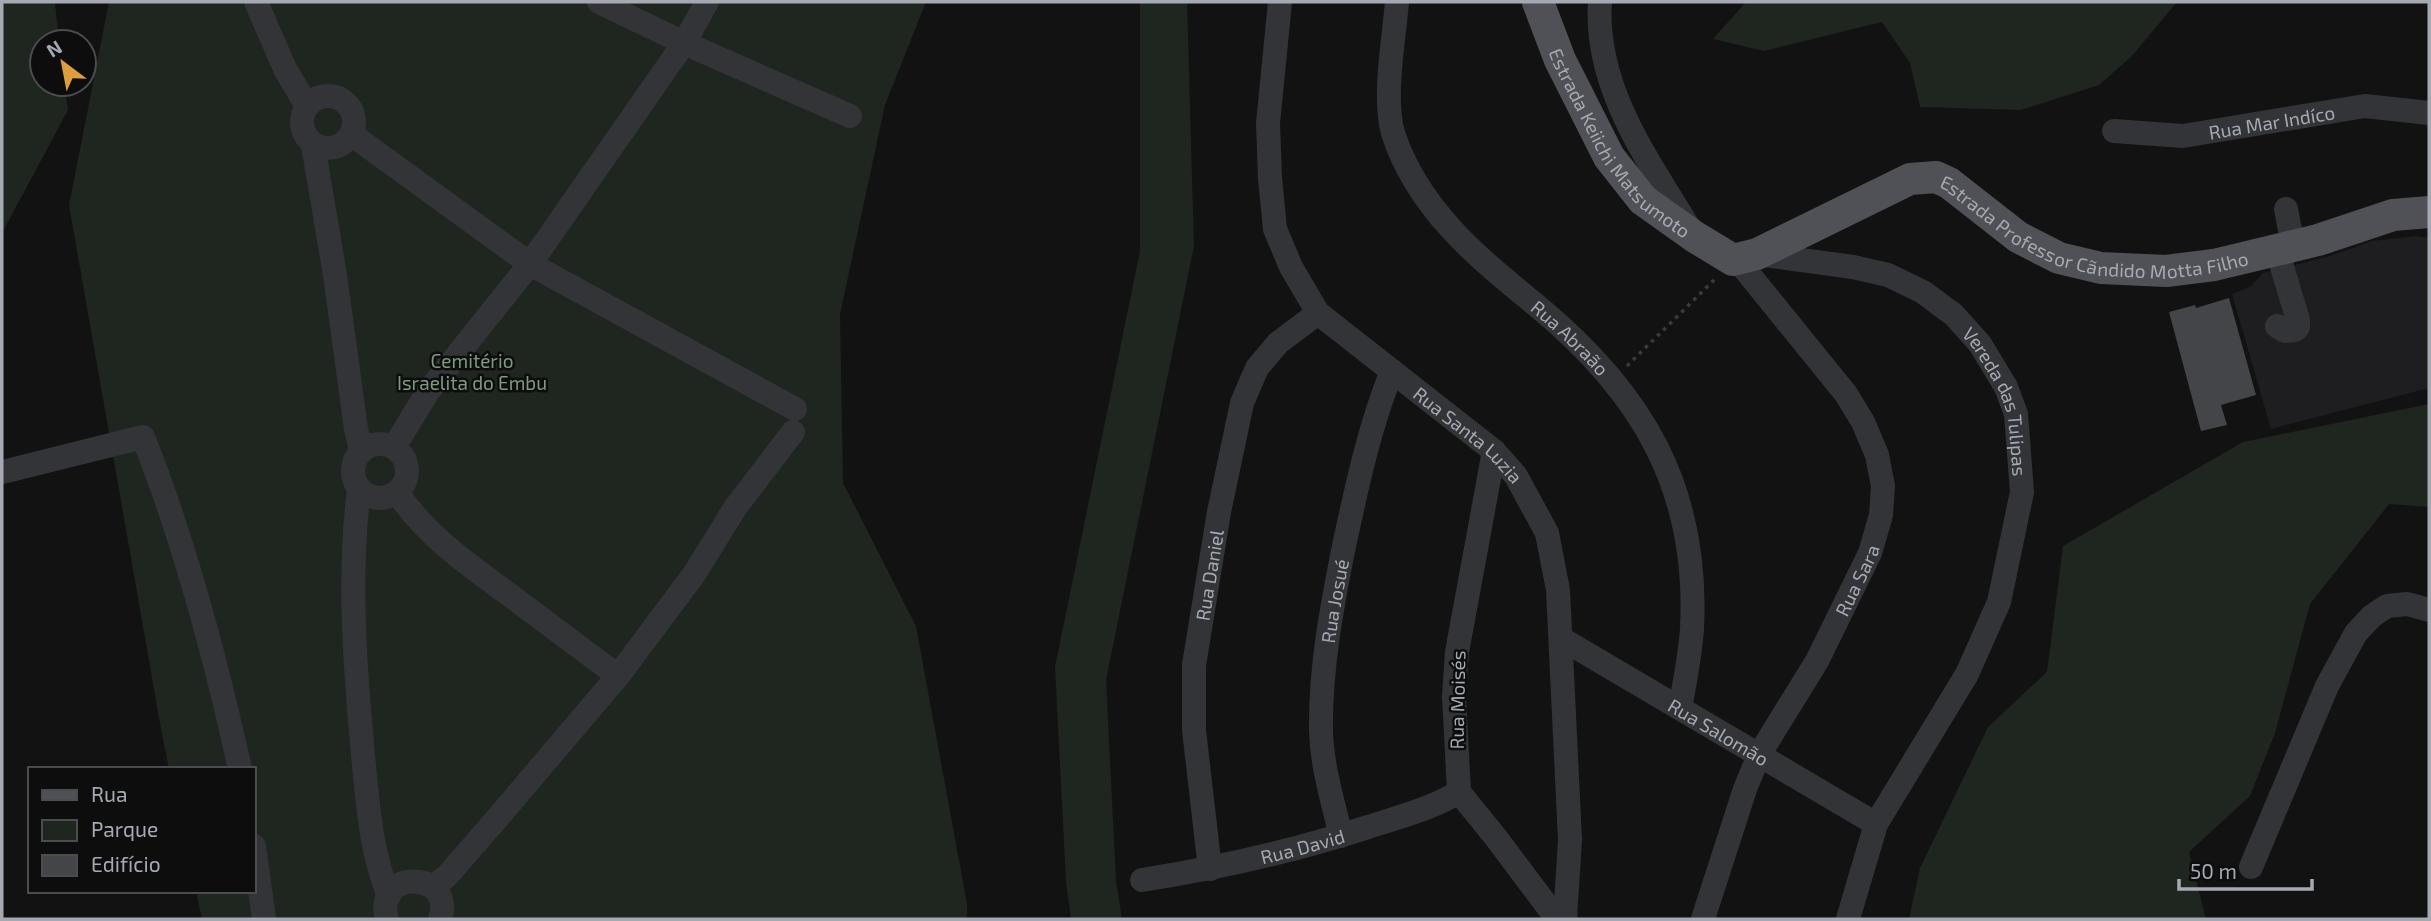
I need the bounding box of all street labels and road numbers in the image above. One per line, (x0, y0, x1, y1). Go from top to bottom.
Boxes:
street label: Estrada Keiichi Matsumoto (1545, 45, 1695, 242)
street label: Rua Mar Indíco (2207, 100, 2336, 143)
street label: Estrada Professor Cãndido Motta Filho (1937, 169, 2250, 283)
street label: Rua Abraão (1527, 295, 1614, 380)
street label: Vereda das Tulipas (1958, 322, 2032, 477)
street label: Rua Santa Luzia (1409, 381, 1528, 487)
street label: Rua Daniel (1190, 528, 1228, 622)
street label: Rua Sara (1830, 542, 1883, 619)
street label: Rua Josué (1316, 557, 1353, 644)
street label: Rua Moisés (1445, 650, 1469, 750)
street label: Rua Salomão (1664, 693, 1773, 770)
street label: Rua David (1258, 824, 1347, 868)

